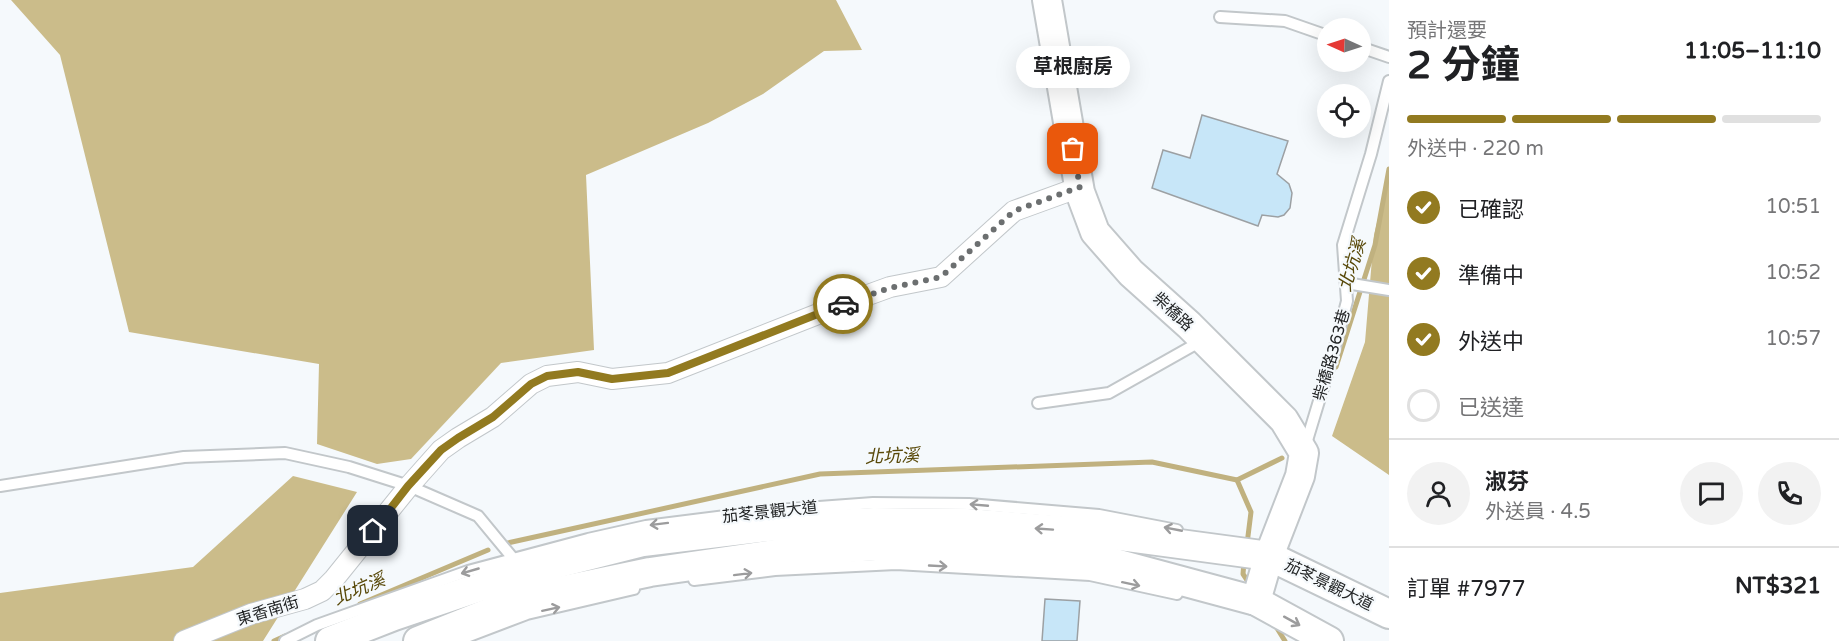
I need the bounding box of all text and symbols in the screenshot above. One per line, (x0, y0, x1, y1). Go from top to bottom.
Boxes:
north arrow (1317, 18, 1371, 72)
map controls (1317, 18, 1371, 138)
text: 預計還要 (1407, 19, 1487, 43)
text: 11:05–11:10 (1684, 38, 1821, 64)
text: 2 分鐘 (1407, 42, 1520, 89)
callout: 草根廚房 (1016, 47, 1130, 89)
text: 草根廚房 (1033, 55, 1113, 79)
button: locate (1317, 84, 1371, 138)
pin (1047, 123, 1098, 174)
icon: bag (1056, 132, 1089, 165)
text: 外送中 · 220 m (1407, 137, 1544, 161)
icon: check (1407, 191, 1440, 224)
text: 10:51 (1766, 195, 1821, 219)
text: 已確認 (1458, 197, 1524, 223)
water label: 北坑溪 (1334, 233, 1371, 294)
icon: check (1407, 257, 1440, 290)
text: 10:52 (1766, 261, 1821, 285)
text: 準備中 (1458, 263, 1524, 289)
courier (813, 274, 873, 334)
icon: car (827, 288, 860, 321)
street label: 柴橋路 (1149, 288, 1197, 336)
street label: 柴橋路363巷 (1309, 307, 1355, 403)
icon: check (1407, 323, 1440, 356)
text: 10:57 (1766, 327, 1821, 351)
text: 外送中 (1458, 329, 1524, 355)
text: 已送達 (1458, 395, 1524, 421)
water label: 北坑溪 (865, 444, 922, 468)
button: person (1407, 462, 1470, 525)
button: chat (1680, 462, 1743, 525)
button: phone (1758, 462, 1821, 525)
text: 淑芬 (1485, 469, 1529, 495)
street label: 茄苳景觀大道 (721, 497, 819, 527)
one-way arrow (970, 499, 990, 510)
text: 外送員 · 4.5 (1485, 500, 1591, 524)
pin (347, 505, 398, 556)
icon: home (356, 514, 389, 547)
one-way arrow (650, 519, 670, 530)
one-way arrow (1035, 523, 1055, 534)
one-way arrow (1163, 523, 1183, 534)
street label: 茄苳景觀大道 (1281, 555, 1377, 615)
one-way arrow (927, 561, 947, 572)
one-way arrow (461, 566, 480, 577)
water label: 北坑溪 (330, 567, 391, 610)
one-way arrow (733, 568, 752, 579)
text: NT$321 (1735, 573, 1821, 599)
text: 訂單 #7977 (1407, 576, 1525, 602)
one-way arrow (1121, 579, 1141, 590)
street label: 東香南街 (234, 592, 302, 630)
one-way arrow (541, 603, 561, 614)
one-way arrow (1283, 616, 1301, 627)

